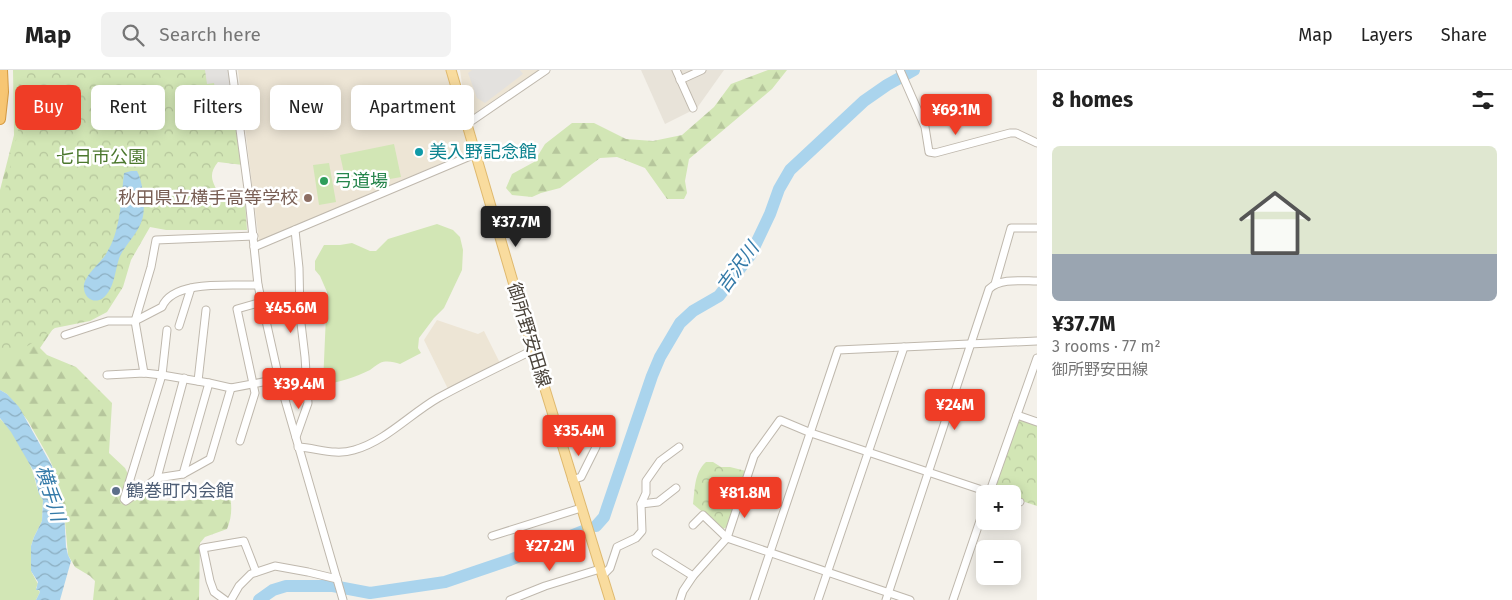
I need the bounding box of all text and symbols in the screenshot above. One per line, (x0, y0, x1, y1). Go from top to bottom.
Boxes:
search box (101, 12, 451, 57)
text: Map (25, 21, 71, 49)
icon: search (119, 21, 147, 49)
text: Search here (159, 23, 261, 46)
text: Map (1298, 24, 1333, 46)
text: Layers (1361, 24, 1413, 46)
text: Share (1441, 24, 1487, 46)
chip: Buy (15, 85, 81, 130)
chip: Rent (91, 85, 165, 130)
chip: Filters (175, 85, 260, 130)
chip: New (270, 85, 341, 130)
chip: Apartment (351, 85, 474, 130)
icon: filters (1469, 86, 1497, 114)
text: 8 homes (1052, 87, 1133, 113)
pin: ¥69.1M (915, 93, 997, 136)
text: ¥69.1M (932, 100, 980, 119)
place label: 美入野記念館 (429, 141, 537, 163)
park label: 七日市公園 (56, 146, 146, 168)
marker: 美入野記念館 (413, 146, 425, 158)
place label: 弓道場 (334, 170, 388, 192)
marker: 弓道場 (318, 175, 330, 187)
icon: home (1230, 178, 1320, 268)
place label: 秋田県立横手高等学校 (118, 187, 298, 209)
marker: 秋田県立横手高等学校 (302, 192, 314, 204)
pin: ¥37.7M (475, 206, 557, 248)
text: ¥37.7M (492, 212, 540, 231)
water label: 吉沢川 (711, 236, 765, 297)
street label: 御所野安田線 (503, 280, 555, 390)
pin: ¥45.6M (250, 292, 332, 334)
text: ¥45.6M (265, 298, 317, 317)
text: ¥37.7M (1052, 311, 1116, 337)
text: 3 rooms · 77 m² (1052, 337, 1161, 356)
text: 御所野安田線 (1052, 360, 1148, 379)
pin: ¥39.4M (258, 368, 340, 410)
text: ¥39.4M (273, 374, 325, 393)
pin: ¥24M (925, 388, 985, 431)
text: ¥24M (936, 395, 974, 414)
pin: ¥35.4M (538, 414, 620, 457)
text: ¥35.4M (554, 421, 604, 440)
water label: 横手川 (31, 463, 70, 526)
pin: ¥81.8M (704, 476, 786, 519)
place label: 鶴巻町内会館 (126, 480, 234, 502)
text: ¥81.8M (720, 483, 770, 502)
marker: 鶴巻町内会館 (110, 485, 122, 497)
map controls (976, 485, 1021, 585)
button: + (976, 485, 1021, 530)
pin: ¥27.2M (509, 530, 591, 572)
text: ¥27.2M (525, 536, 575, 555)
button: − (976, 540, 1021, 585)

